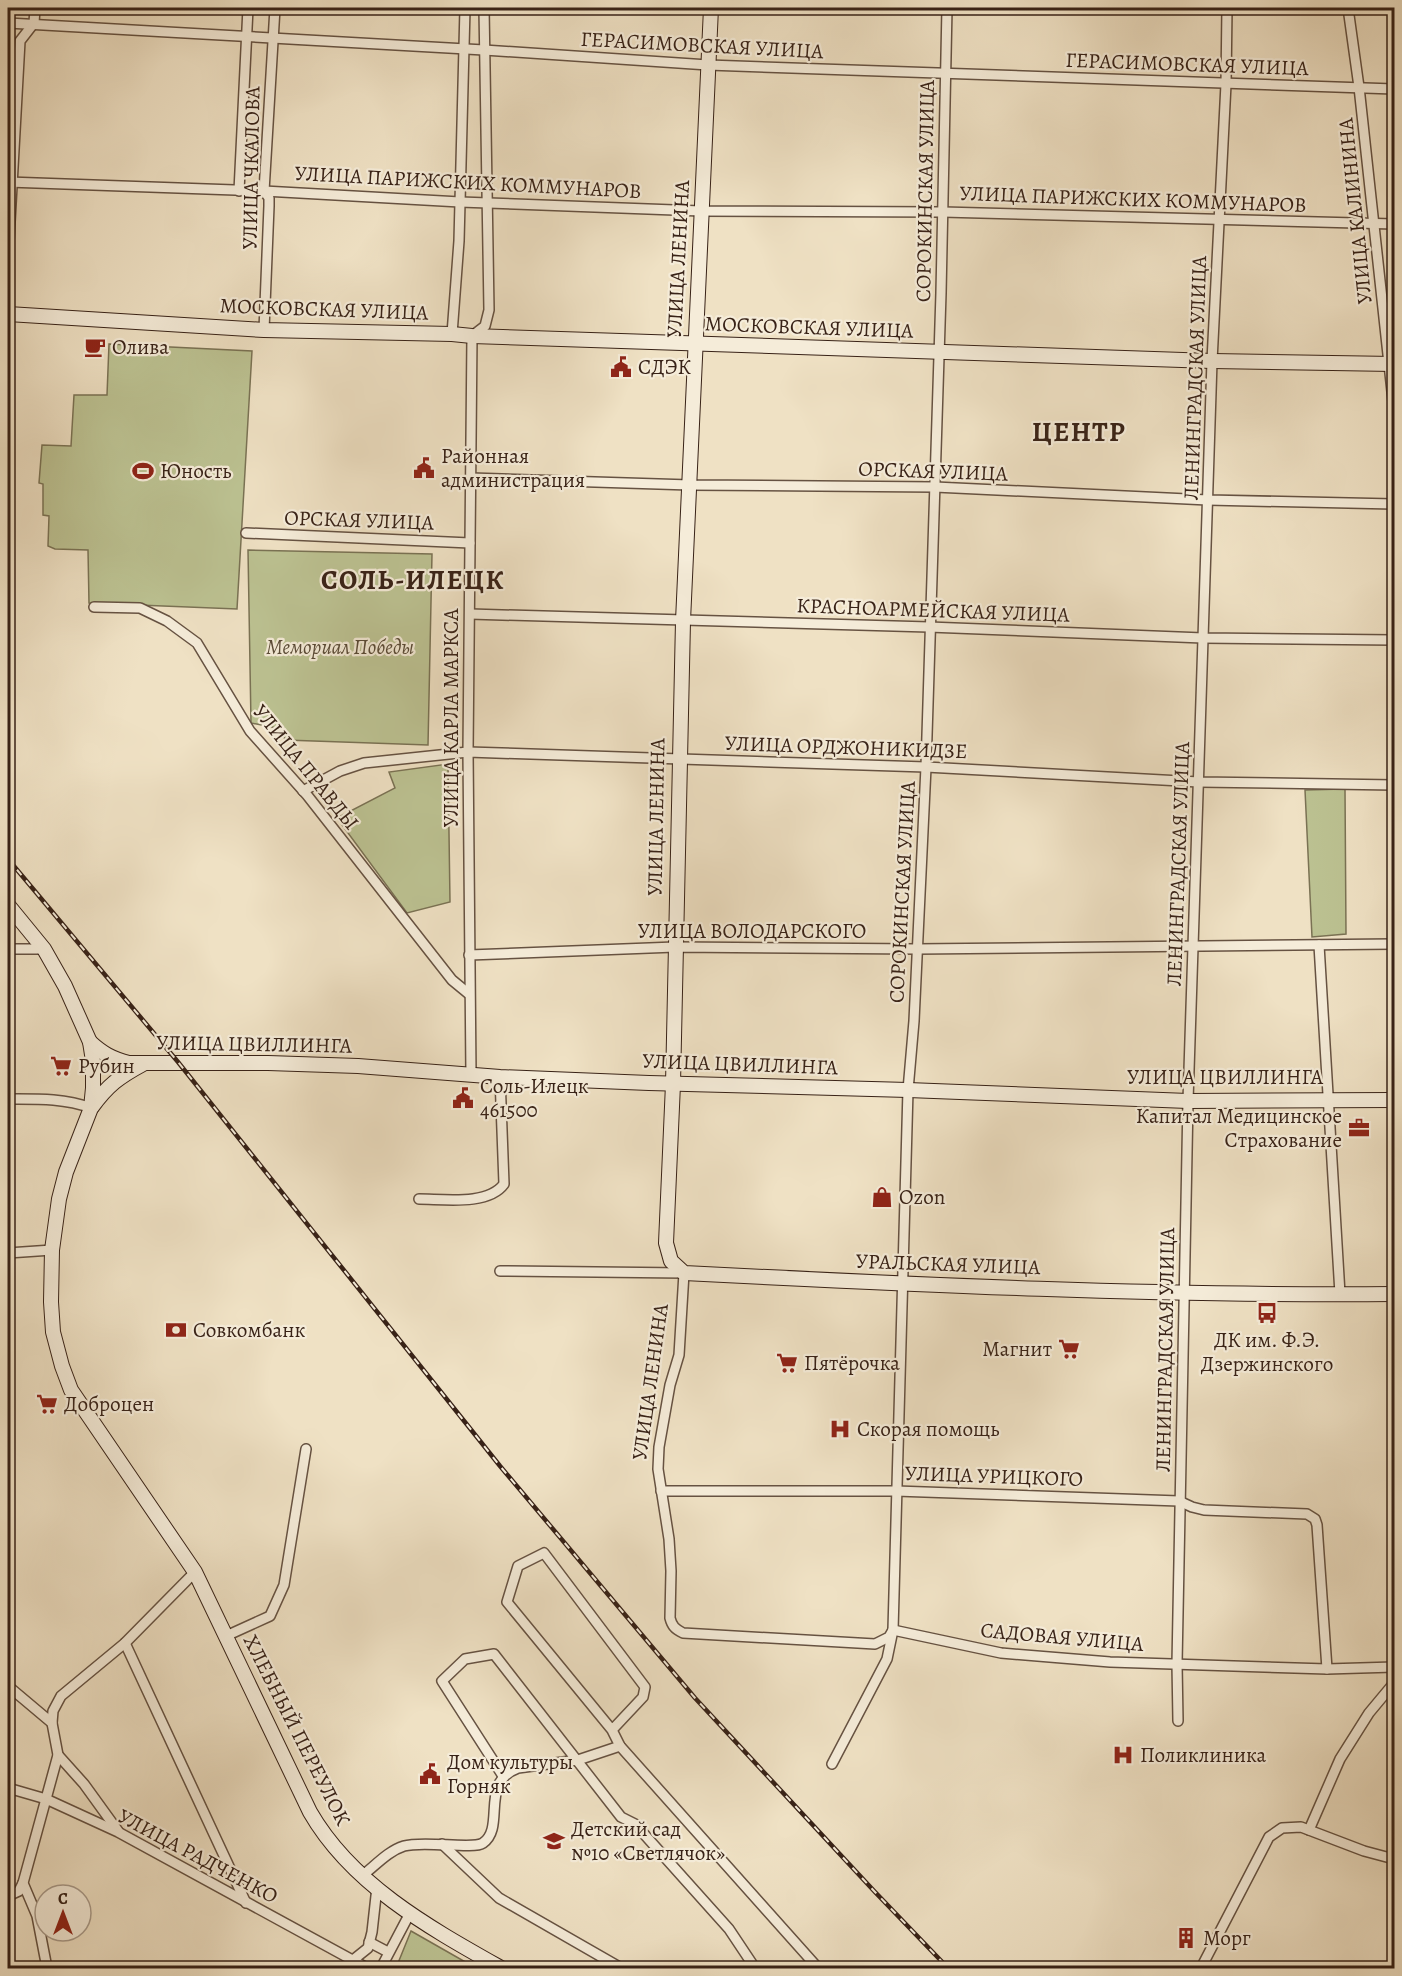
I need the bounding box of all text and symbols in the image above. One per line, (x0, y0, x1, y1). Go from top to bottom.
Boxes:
street label: ГЕРАСИМОВСКАЯ УЛИЦА (580, 25, 825, 65)
street label: ГЕРАСИМОВСКАЯ УЛИЦА (1065, 46, 1310, 82)
street label: СОРОКИНСКАЯ УЛИЦА (909, 79, 941, 302)
street label: УЛИЦА ЧКАЛОВА (236, 85, 266, 250)
street label: УЛИЦА КАЛИНИНА (1331, 116, 1379, 305)
street label: УЛИЦА ПАРИЖСКИХ КОММУНАРОВ (294, 159, 642, 205)
street label: УЛИЦА ЛЕНИНА (660, 179, 696, 339)
street label: УЛИЦА ПАРИЖСКИХ КОММУНАРОВ (959, 179, 1307, 219)
street label: ЛЕНИНГРАДСКАЯ УЛИЦА (1177, 255, 1213, 501)
street label: МОСКОВСКАЯ УЛИЦА (219, 291, 430, 327)
street label: МОСКОВСКАЯ УЛИЦА (704, 309, 915, 345)
place label: Олива (112, 333, 169, 361)
cafe icon: Олива (83, 335, 107, 359)
place label: СДЭК (638, 353, 692, 381)
public building icon: СДЭК (609, 355, 633, 379)
district label: ЦЕНТР (1032, 414, 1126, 450)
place label: Районная администрация (441, 442, 585, 494)
street label: ОРСКАЯ УЛИЦА (858, 454, 1009, 488)
public building icon: Районная администрация (412, 456, 436, 480)
place label: Юность (160, 457, 231, 485)
sports icon: Юность (131, 459, 155, 483)
street label: ОРСКАЯ УЛИЦА (284, 503, 435, 537)
district label: СОЛЬ-ИЛЕЦК (321, 562, 505, 598)
street label: КРАСНОАРМЕЙСКАЯ УЛИЦА (796, 591, 1071, 629)
street label: УЛИЦА КАРЛА МАРКСА (437, 608, 465, 827)
park label: Мемориал Победы (266, 633, 414, 661)
street label: УЛИЦА ПРАВДЫ (247, 698, 365, 836)
street label: УЛИЦА ОРДЖОНИКИДЗЕ (724, 729, 968, 765)
street label: УЛИЦА ЛЕНИНА (641, 737, 671, 896)
street label: ЛЕНИНГРАДСКАЯ УЛИЦА (1160, 741, 1196, 987)
street label: СОРОКИНСКАЯ УЛИЦА (882, 780, 922, 1004)
street label: УЛИЦА ВОЛОДАРСКОГО (638, 917, 866, 945)
street label: УЛИЦА ЦВИЛЛИНГА (156, 1028, 353, 1060)
street label: УЛИЦА ЦВИЛЛИНГА (642, 1047, 839, 1081)
place label: Рубин (78, 1052, 135, 1080)
supermarket icon: Рубин (49, 1054, 73, 1078)
street label: УЛИЦА ЦВИЛЛИНГА (1127, 1063, 1324, 1091)
place label: Соль-Илецк 461500 (480, 1072, 589, 1124)
public building icon: Соль-Илецк 461500 (451, 1086, 475, 1110)
place label: Капитал Медицинское Страхование (1136, 1102, 1342, 1154)
office icon: Капитал Медицинское Страхование (1347, 1116, 1371, 1140)
place label: Ozon (899, 1183, 945, 1211)
shop icon: Ozon (870, 1185, 894, 1209)
street label: ЛЕНИНГРАДСКАЯ УЛИЦА (1149, 1227, 1181, 1472)
street label: УРАЛЬСКАЯ УЛИЦА (855, 1247, 1041, 1281)
street label: УЛИЦА ЛЕНИНА (625, 1301, 675, 1462)
bus stop icon: ДК им. Ф.Э. Дзержинского (1255, 1301, 1279, 1325)
place label: Совкомбанк (193, 1316, 305, 1344)
bank icon: Совкомбанк (164, 1318, 188, 1342)
place label: ДК им. Ф.Э. Дзержинского (1201, 1326, 1333, 1378)
place label: Магнит (982, 1335, 1052, 1363)
supermarket icon: Магнит (1057, 1337, 1081, 1361)
place label: Пятёрочка (804, 1349, 900, 1377)
supermarket icon: Пятёрочка (775, 1351, 799, 1375)
place label: Доброцен (64, 1390, 154, 1418)
supermarket icon: Доброцен (35, 1392, 59, 1416)
place label: Скорая помощь (857, 1415, 1000, 1443)
hospital icon: Скорая помощь (828, 1417, 852, 1441)
street label: УЛИЦА УРИЦКОГО (904, 1459, 1084, 1493)
street label: САДОВАЯ УЛИЦА (979, 1616, 1145, 1658)
street label: ХЛЕБНЫЙ ПЕРЕУЛОК (237, 1630, 358, 1831)
place label: Поликлиника (1140, 1741, 1267, 1769)
hospital icon: Поликлиника (1111, 1743, 1135, 1767)
place label: Дом культуры Горняк (447, 1748, 573, 1800)
public building icon: Дом культуры Горняк (418, 1762, 442, 1786)
street label: УЛИЦА РАДЧЕНКО (113, 1802, 283, 1910)
place label: Детский сад №10 «Светлячок» (571, 1815, 725, 1867)
school or university icon: Детский сад №10 «Светлячок» (542, 1829, 566, 1853)
north arrow (33, 1883, 93, 1943)
text: С (58, 1888, 68, 1910)
place label: Морг (1203, 1924, 1251, 1952)
building icon: Морг (1174, 1926, 1198, 1950)

